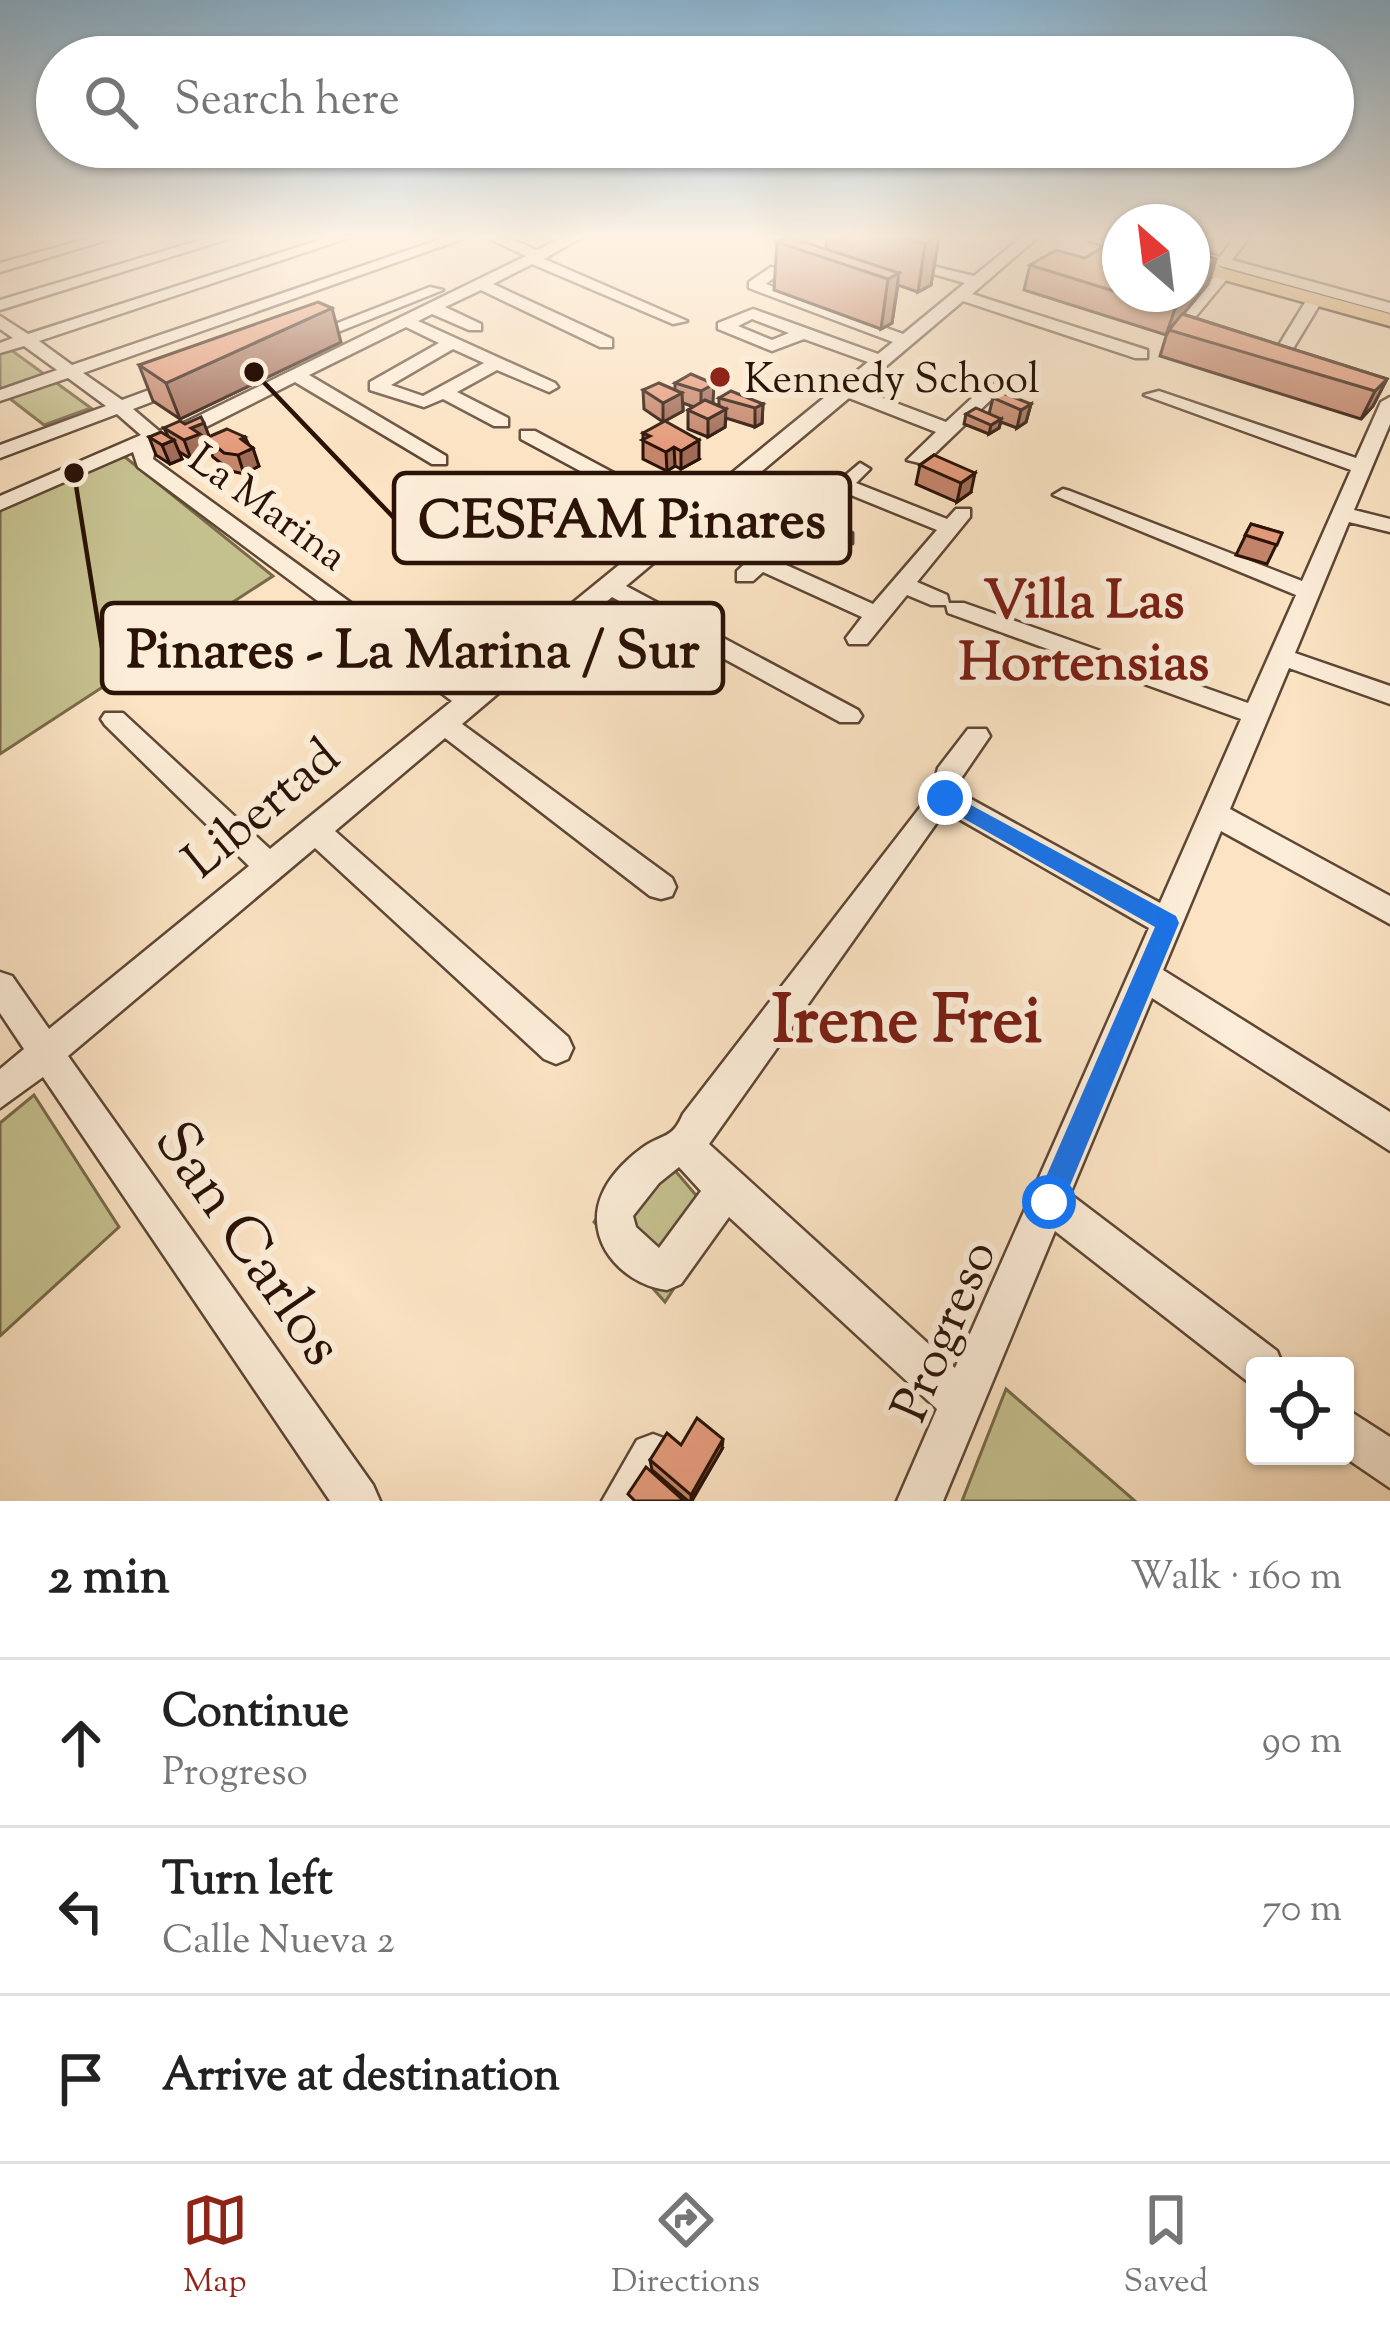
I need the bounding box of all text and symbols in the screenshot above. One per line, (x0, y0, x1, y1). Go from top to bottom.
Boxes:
search box (36, 36, 1354, 168)
icon: search (78, 69, 144, 135)
text: Search here (174, 70, 400, 135)
north arrow (1102, 204, 1210, 312)
place label: Kennedy School (744, 352, 1040, 412)
marker: Kennedy School (707, 364, 733, 390)
street label: La Marina (174, 432, 358, 588)
callout: CESFAM Pinares (394, 473, 850, 563)
text: CESFAM Pinares (418, 485, 826, 563)
district label: Villa Las Hortensias (959, 565, 1209, 705)
callout: Pinares - La Marina / Sur (102, 603, 723, 693)
text: Pinares - La Marina / Sur (126, 615, 700, 693)
street label: Libertad (169, 724, 358, 898)
route end (918, 771, 972, 825)
district label: Irene Frei (772, 978, 1042, 1073)
street label: San Carlos (130, 1106, 362, 1386)
route start (1022, 1175, 1076, 1229)
street label: Progreso (876, 1230, 1018, 1434)
map controls (1246, 1357, 1354, 1465)
button: locate (1246, 1357, 1354, 1465)
text: 2 min (48, 1543, 170, 1616)
text: Walk · 160 m (1130, 1551, 1342, 1607)
text: Continue (162, 1682, 349, 1747)
icon: ahead (48, 1710, 114, 1776)
text: 90 m (1262, 1715, 1342, 1771)
text: Progreso (162, 1747, 308, 1803)
text: Turn left (162, 1850, 333, 1915)
icon: left (48, 1878, 114, 1944)
text: 70 m (1262, 1883, 1342, 1939)
text: Calle Nueva 2 (162, 1915, 395, 1971)
icon: arrive (48, 2046, 114, 2112)
text: Arrive at destination (162, 2046, 560, 2111)
tab: Map (182, 2187, 248, 2307)
tab: Directions (611, 2187, 760, 2307)
tab: Saved (1124, 2187, 1208, 2307)

